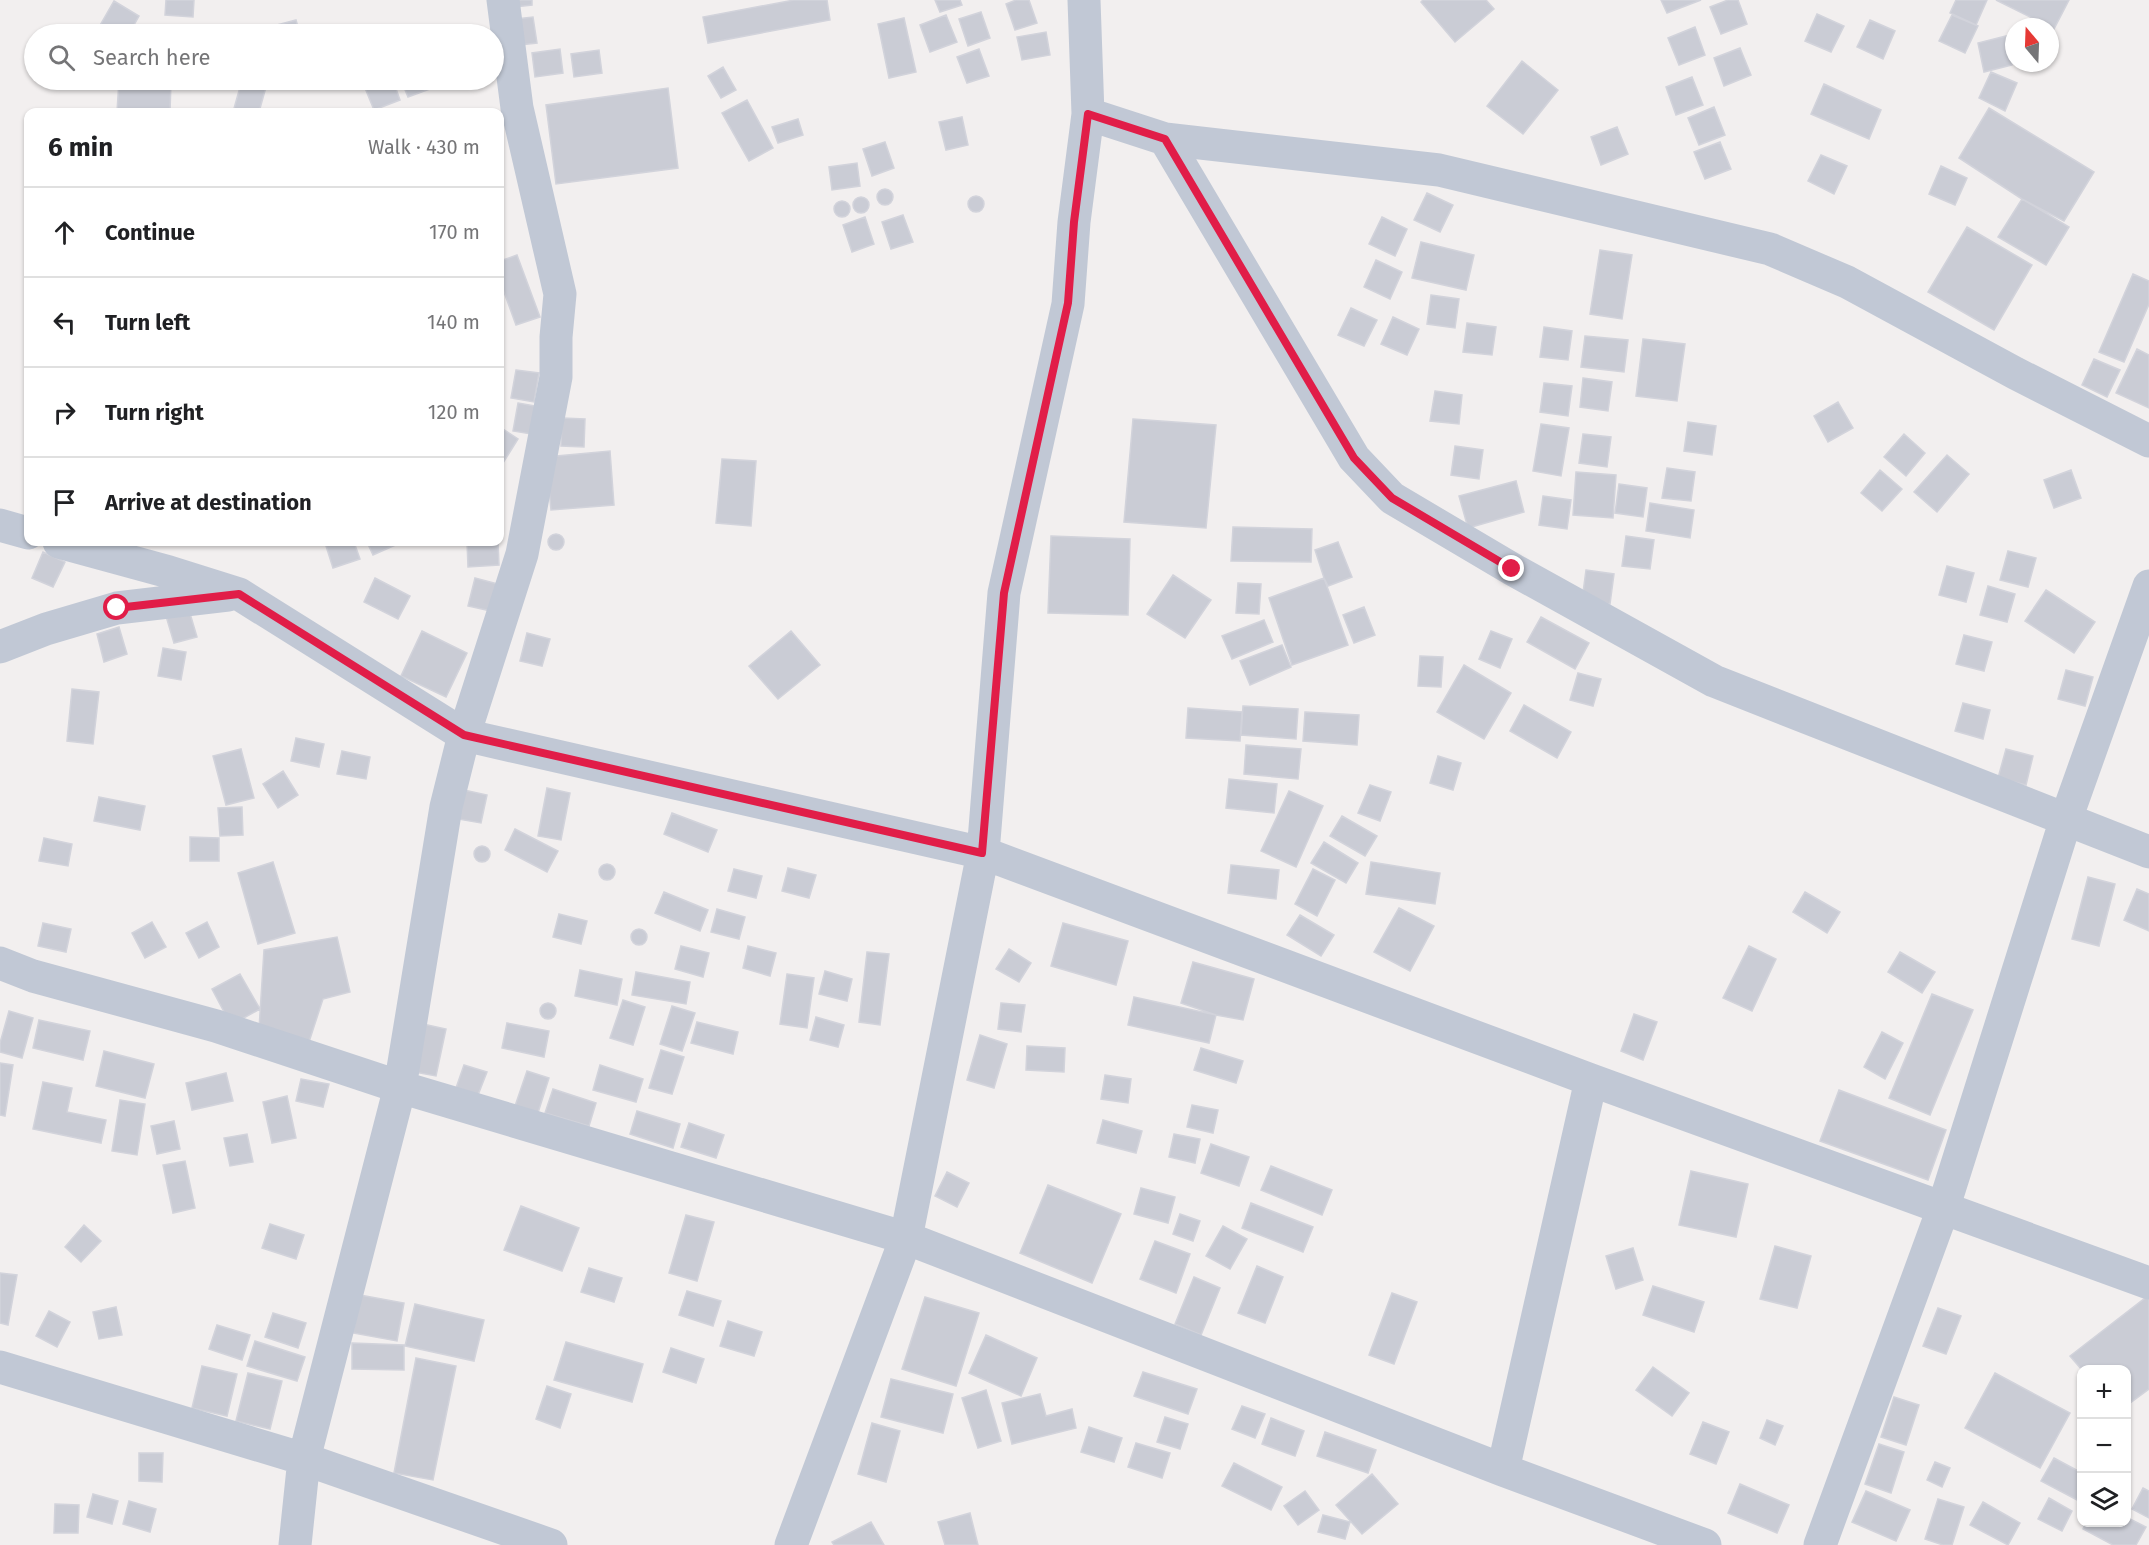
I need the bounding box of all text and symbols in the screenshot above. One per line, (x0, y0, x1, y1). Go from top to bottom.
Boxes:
north arrow (2005, 18, 2059, 72)
search box (24, 24, 504, 90)
icon: search (45, 41, 78, 74)
text: Search here (93, 44, 211, 71)
text: 6 min (48, 132, 113, 163)
text: Walk · 430 m (368, 135, 480, 159)
icon: ahead (48, 216, 81, 249)
text: Continue (105, 219, 195, 246)
text: 170 m (429, 220, 480, 244)
icon: left (48, 306, 81, 339)
text: Turn left (105, 309, 190, 336)
text: 140 m (427, 310, 480, 334)
icon: right (48, 396, 81, 429)
text: Turn right (105, 399, 204, 426)
text: 120 m (428, 400, 480, 424)
icon: arrive (48, 486, 81, 519)
text: Arrive at destination (105, 489, 312, 516)
route end (1498, 555, 1524, 581)
route start (103, 594, 129, 620)
map controls (2077, 1365, 2131, 1527)
button: + (2077, 1365, 2131, 1419)
button: − (2077, 1419, 2131, 1473)
button: layers (2077, 1473, 2131, 1527)

